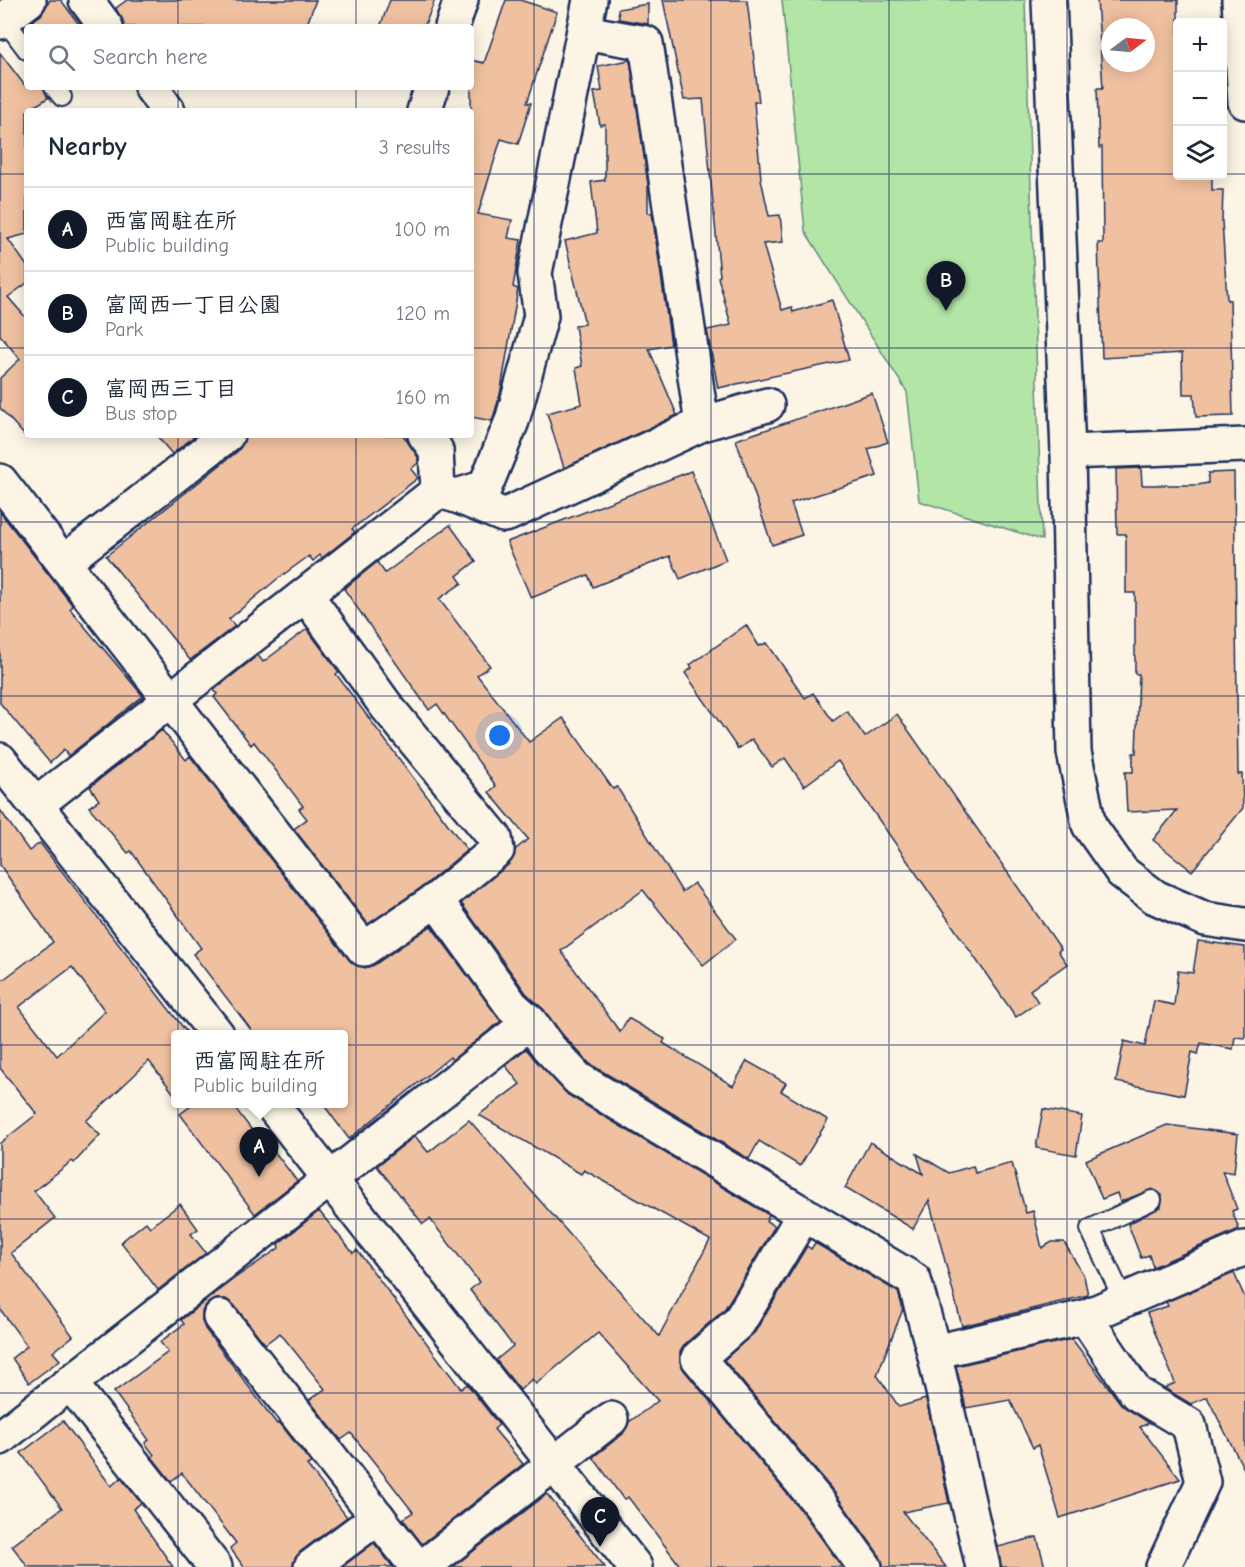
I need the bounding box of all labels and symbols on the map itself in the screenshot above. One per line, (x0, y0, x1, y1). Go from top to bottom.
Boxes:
north arrow (1101, 18, 1155, 72)
pin: B (926, 262, 966, 311)
your location (485, 721, 514, 750)
pin: A (240, 1128, 278, 1177)
pin: C (580, 1498, 620, 1547)

